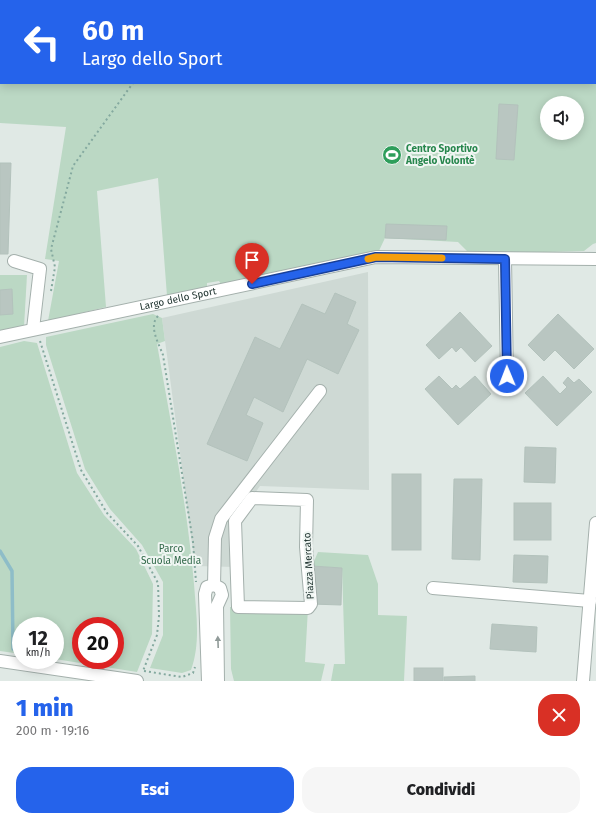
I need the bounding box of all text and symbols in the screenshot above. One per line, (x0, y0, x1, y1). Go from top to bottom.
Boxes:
text: 60 m (82, 14, 144, 47)
icon: left (16, 16, 68, 68)
text: Largo dello Sport (82, 48, 222, 70)
map controls (540, 96, 584, 140)
button: sound (540, 96, 584, 140)
place label: Centro Sportivo Angelo Volontè (405, 143, 478, 167)
sports icon: Centro Sportivo Angelo Volontè (381, 144, 403, 166)
pin (235, 243, 269, 284)
icon: arrive (241, 249, 263, 271)
street label: Largo dello Sport (139, 285, 218, 313)
position arrow (486, 355, 528, 397)
street label: Piazza Mercato (301, 532, 317, 600)
park label: Parco Scuola Media (141, 543, 201, 567)
speed limit sign: 20 (72, 617, 124, 669)
text: 12 (28, 626, 48, 650)
one-way arrow (215, 635, 221, 648)
text: km/h (26, 647, 50, 659)
text: 1 min (16, 694, 74, 722)
button: close (538, 694, 580, 736)
text: 200 m · 19:16 (16, 723, 89, 738)
button: Esci (16, 767, 294, 813)
button: Condividi (302, 767, 580, 813)

